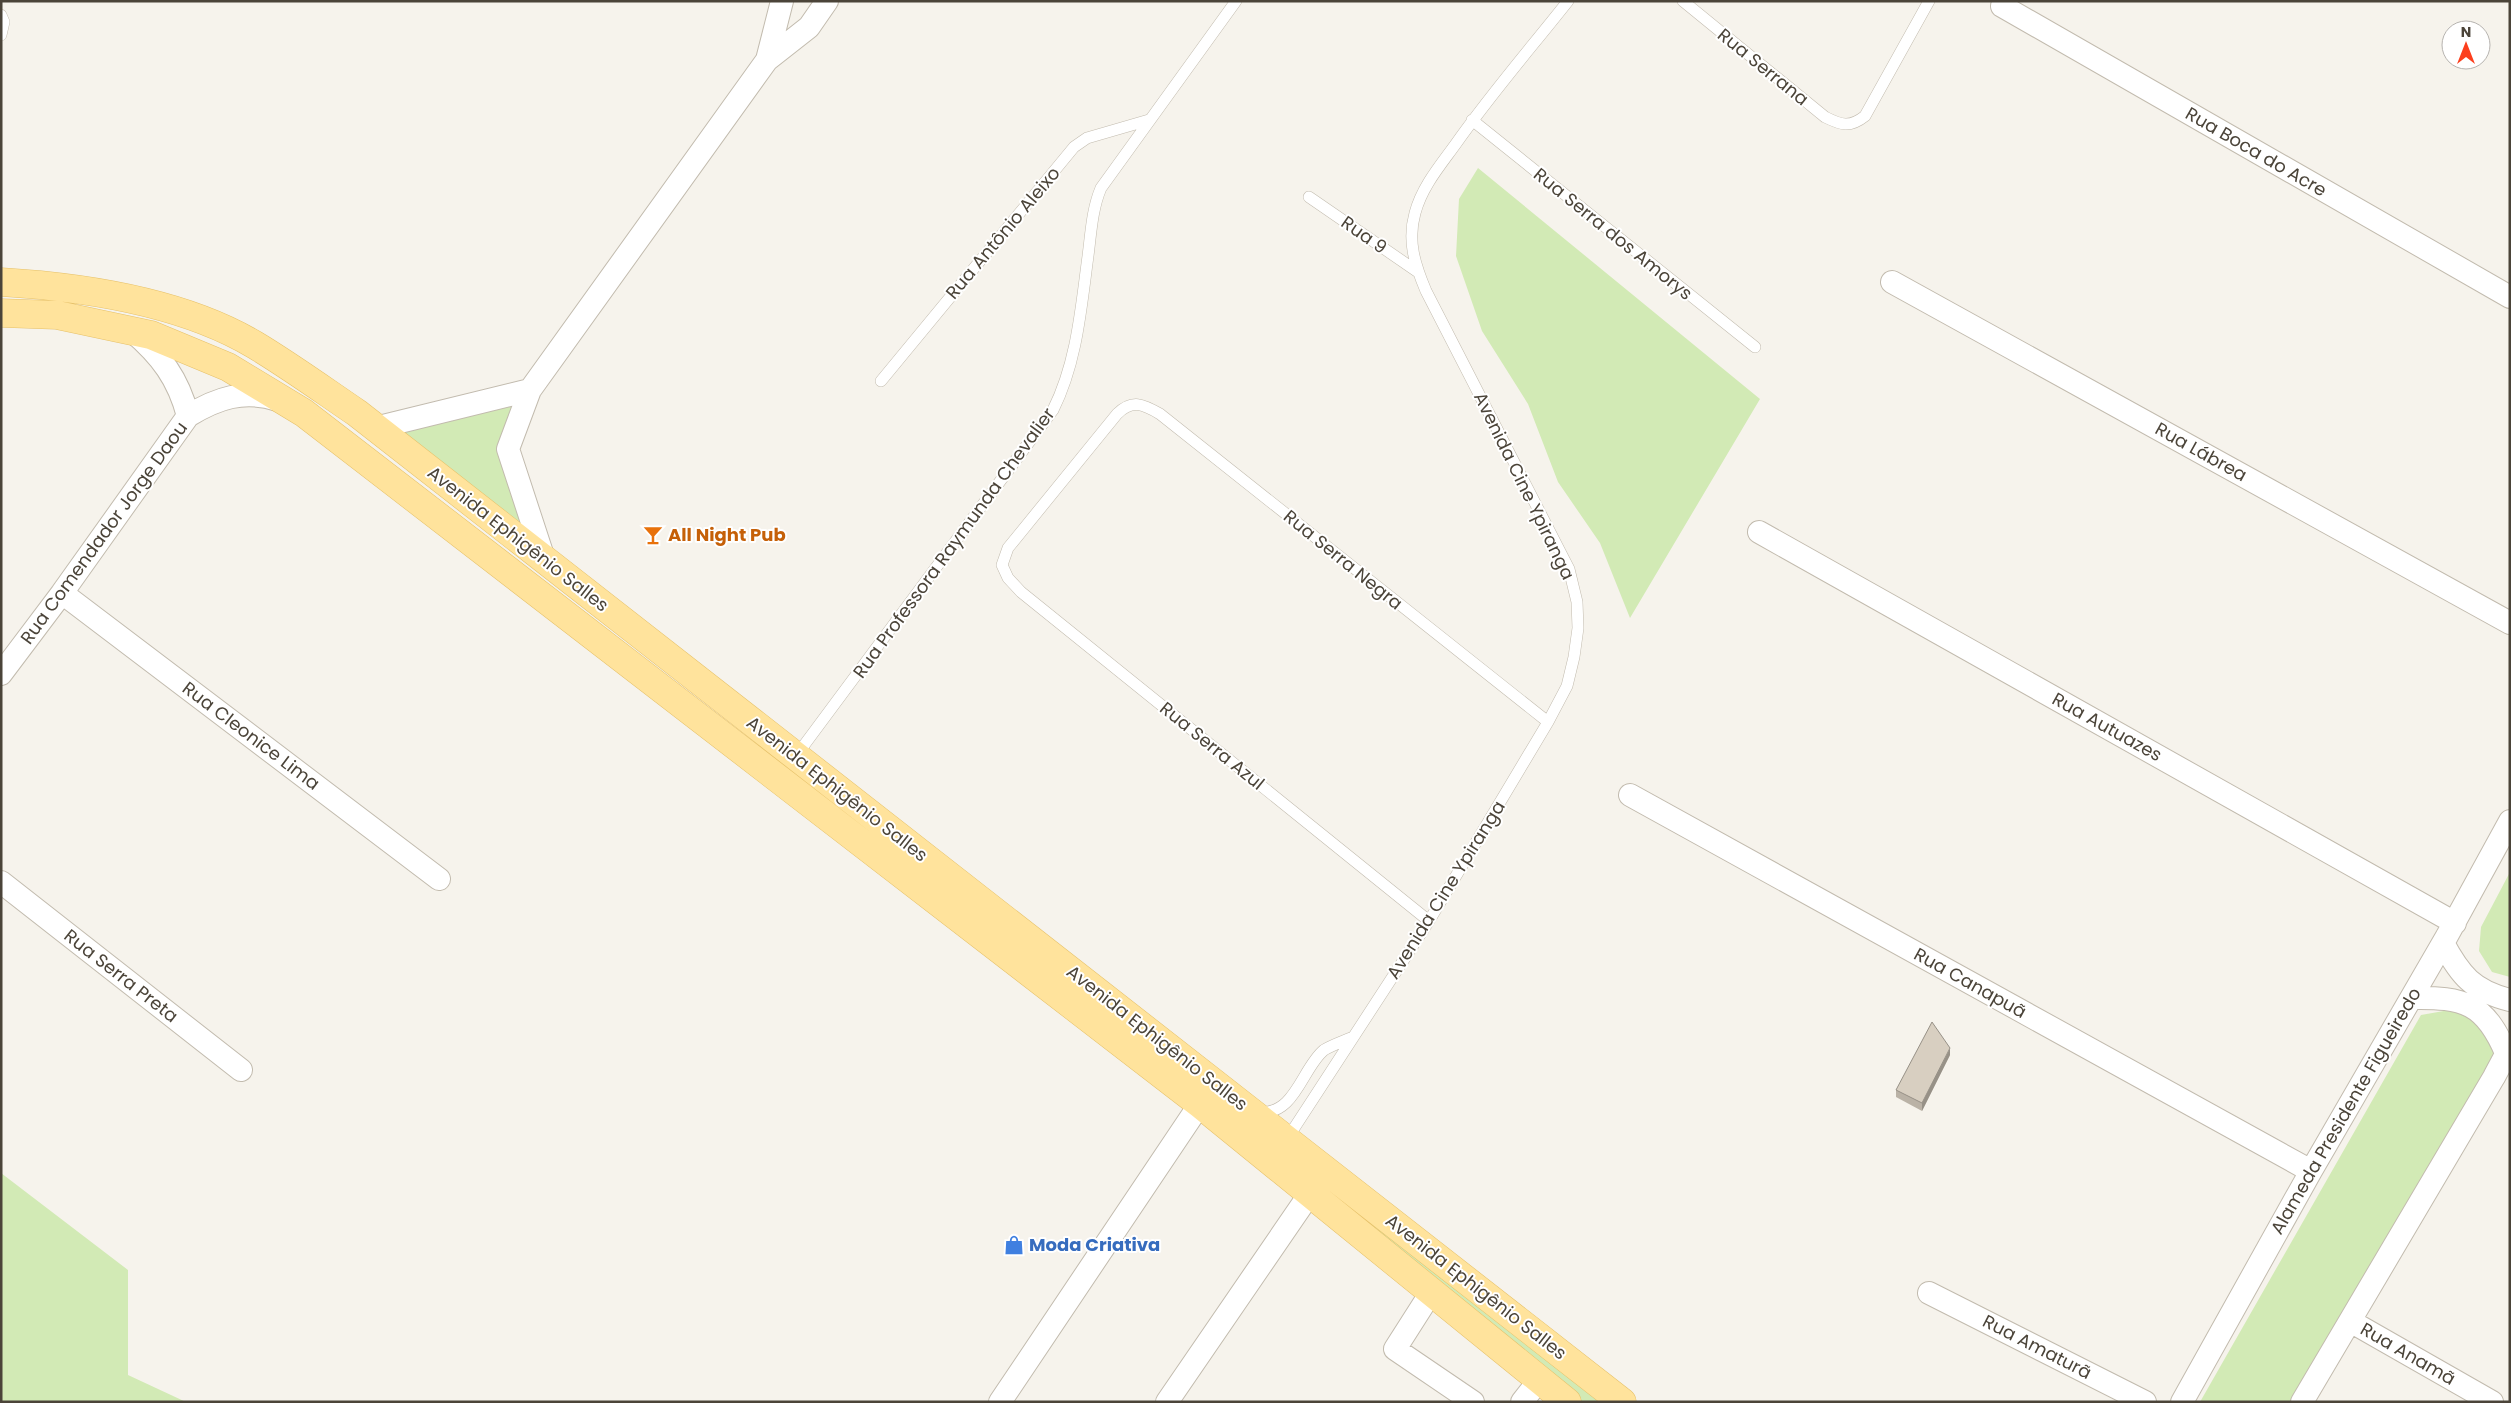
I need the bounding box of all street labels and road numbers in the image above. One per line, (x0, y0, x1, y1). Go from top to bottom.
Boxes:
street label: Rua Serrana (1713, 22, 1814, 111)
street label: Rua Boca do Acre (2181, 101, 2331, 202)
street label: Rua Antônio Aleixo (940, 161, 1065, 304)
street label: Rua Serra dos Amorys (1529, 162, 1698, 306)
street label: Rua 9 (1336, 210, 1392, 259)
street label: Avenida Cine Ypiranga (1468, 388, 1581, 584)
street label: Rua Professora Raymunda Chevalier (847, 402, 1060, 683)
street label: Rua Comendador Jorge Daou (14, 416, 193, 649)
street label: Rua Lábrea (2151, 416, 2252, 487)
street label: Avenida Ephigênio Salles (423, 460, 614, 617)
street label: Rua Serra Negra (1279, 504, 1408, 615)
street label: Rua Cleonice Lima (177, 676, 325, 796)
street label: Rua Autuazes (2048, 686, 2167, 767)
street label: Rua Serra Azul (1155, 696, 1270, 796)
street label: Avenida Ephigênio Salles (742, 710, 933, 867)
street label: Avenida Cine Ypiranga (1380, 796, 1511, 984)
street label: Rua Serra Preta (59, 923, 184, 1028)
street label: Rua Canapuã (1909, 941, 2031, 1024)
street label: Avenida Ephigênio Salles (1062, 959, 1253, 1116)
street label: Alameda Presidente Figueiredo (2264, 983, 2427, 1239)
street label: Avenida Ephigênio Salles (1381, 1208, 1572, 1365)
street label: Rua Amaturã (1978, 1308, 2096, 1385)
street label: Rua Anamã (2356, 1316, 2460, 1391)

